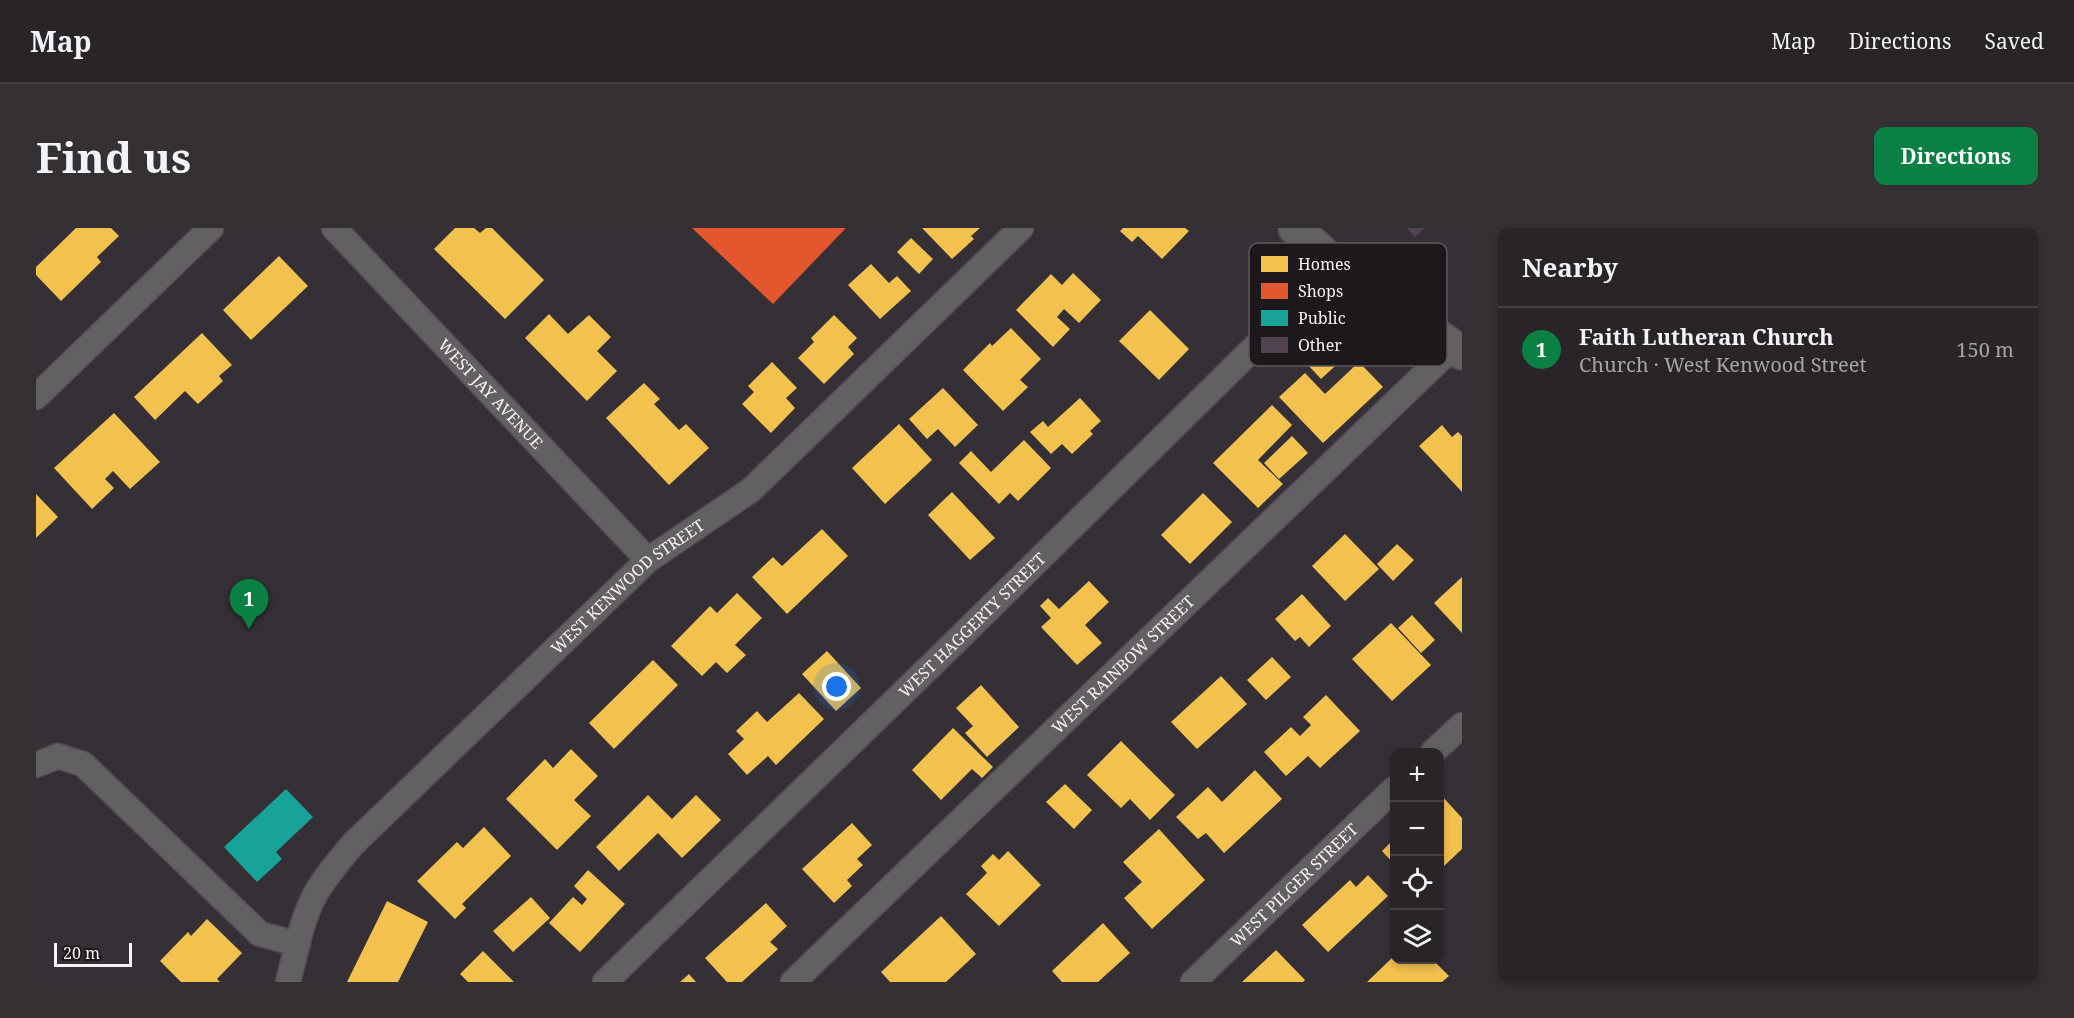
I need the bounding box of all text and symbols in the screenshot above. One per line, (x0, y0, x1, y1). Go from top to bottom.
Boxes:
text: Map (30, 22, 92, 60)
text: Map (1771, 27, 1816, 55)
text: Directions (1849, 27, 1951, 55)
text: Saved (1984, 27, 2044, 55)
button: Directions (1874, 127, 2038, 185)
text: Find us (36, 128, 191, 185)
legend (1249, 243, 1447, 366)
text: Nearby (1522, 249, 1618, 285)
text: Homes (1298, 253, 1351, 275)
text: Shops (1298, 280, 1343, 302)
text: Public (1298, 307, 1346, 329)
text: Faith Lutheran Church (1579, 321, 1834, 351)
street label: WEST JAY AVENUE (433, 334, 548, 453)
text: Other (1298, 334, 1342, 356)
text: 1 (1536, 336, 1547, 363)
text: 150 m (1956, 336, 2014, 363)
text: Church · West Kenwood Street (1579, 351, 1867, 378)
street label: WEST KENWOOD STREET (546, 514, 709, 659)
street label: WEST HAGGERTY STREET (894, 548, 1051, 702)
pin: 1 (230, 580, 268, 629)
street label: WEST RAINBOW STREET (1047, 590, 1199, 738)
your location (822, 672, 851, 701)
map controls (1390, 748, 1444, 964)
button: + (1390, 748, 1444, 802)
button: − (1390, 802, 1444, 856)
street label: WEST PILGER STREET (1225, 818, 1363, 952)
button: locate (1390, 856, 1444, 910)
button: layers (1390, 910, 1444, 964)
scale bar (54, 940, 132, 968)
text: 20 m (63, 942, 100, 964)

